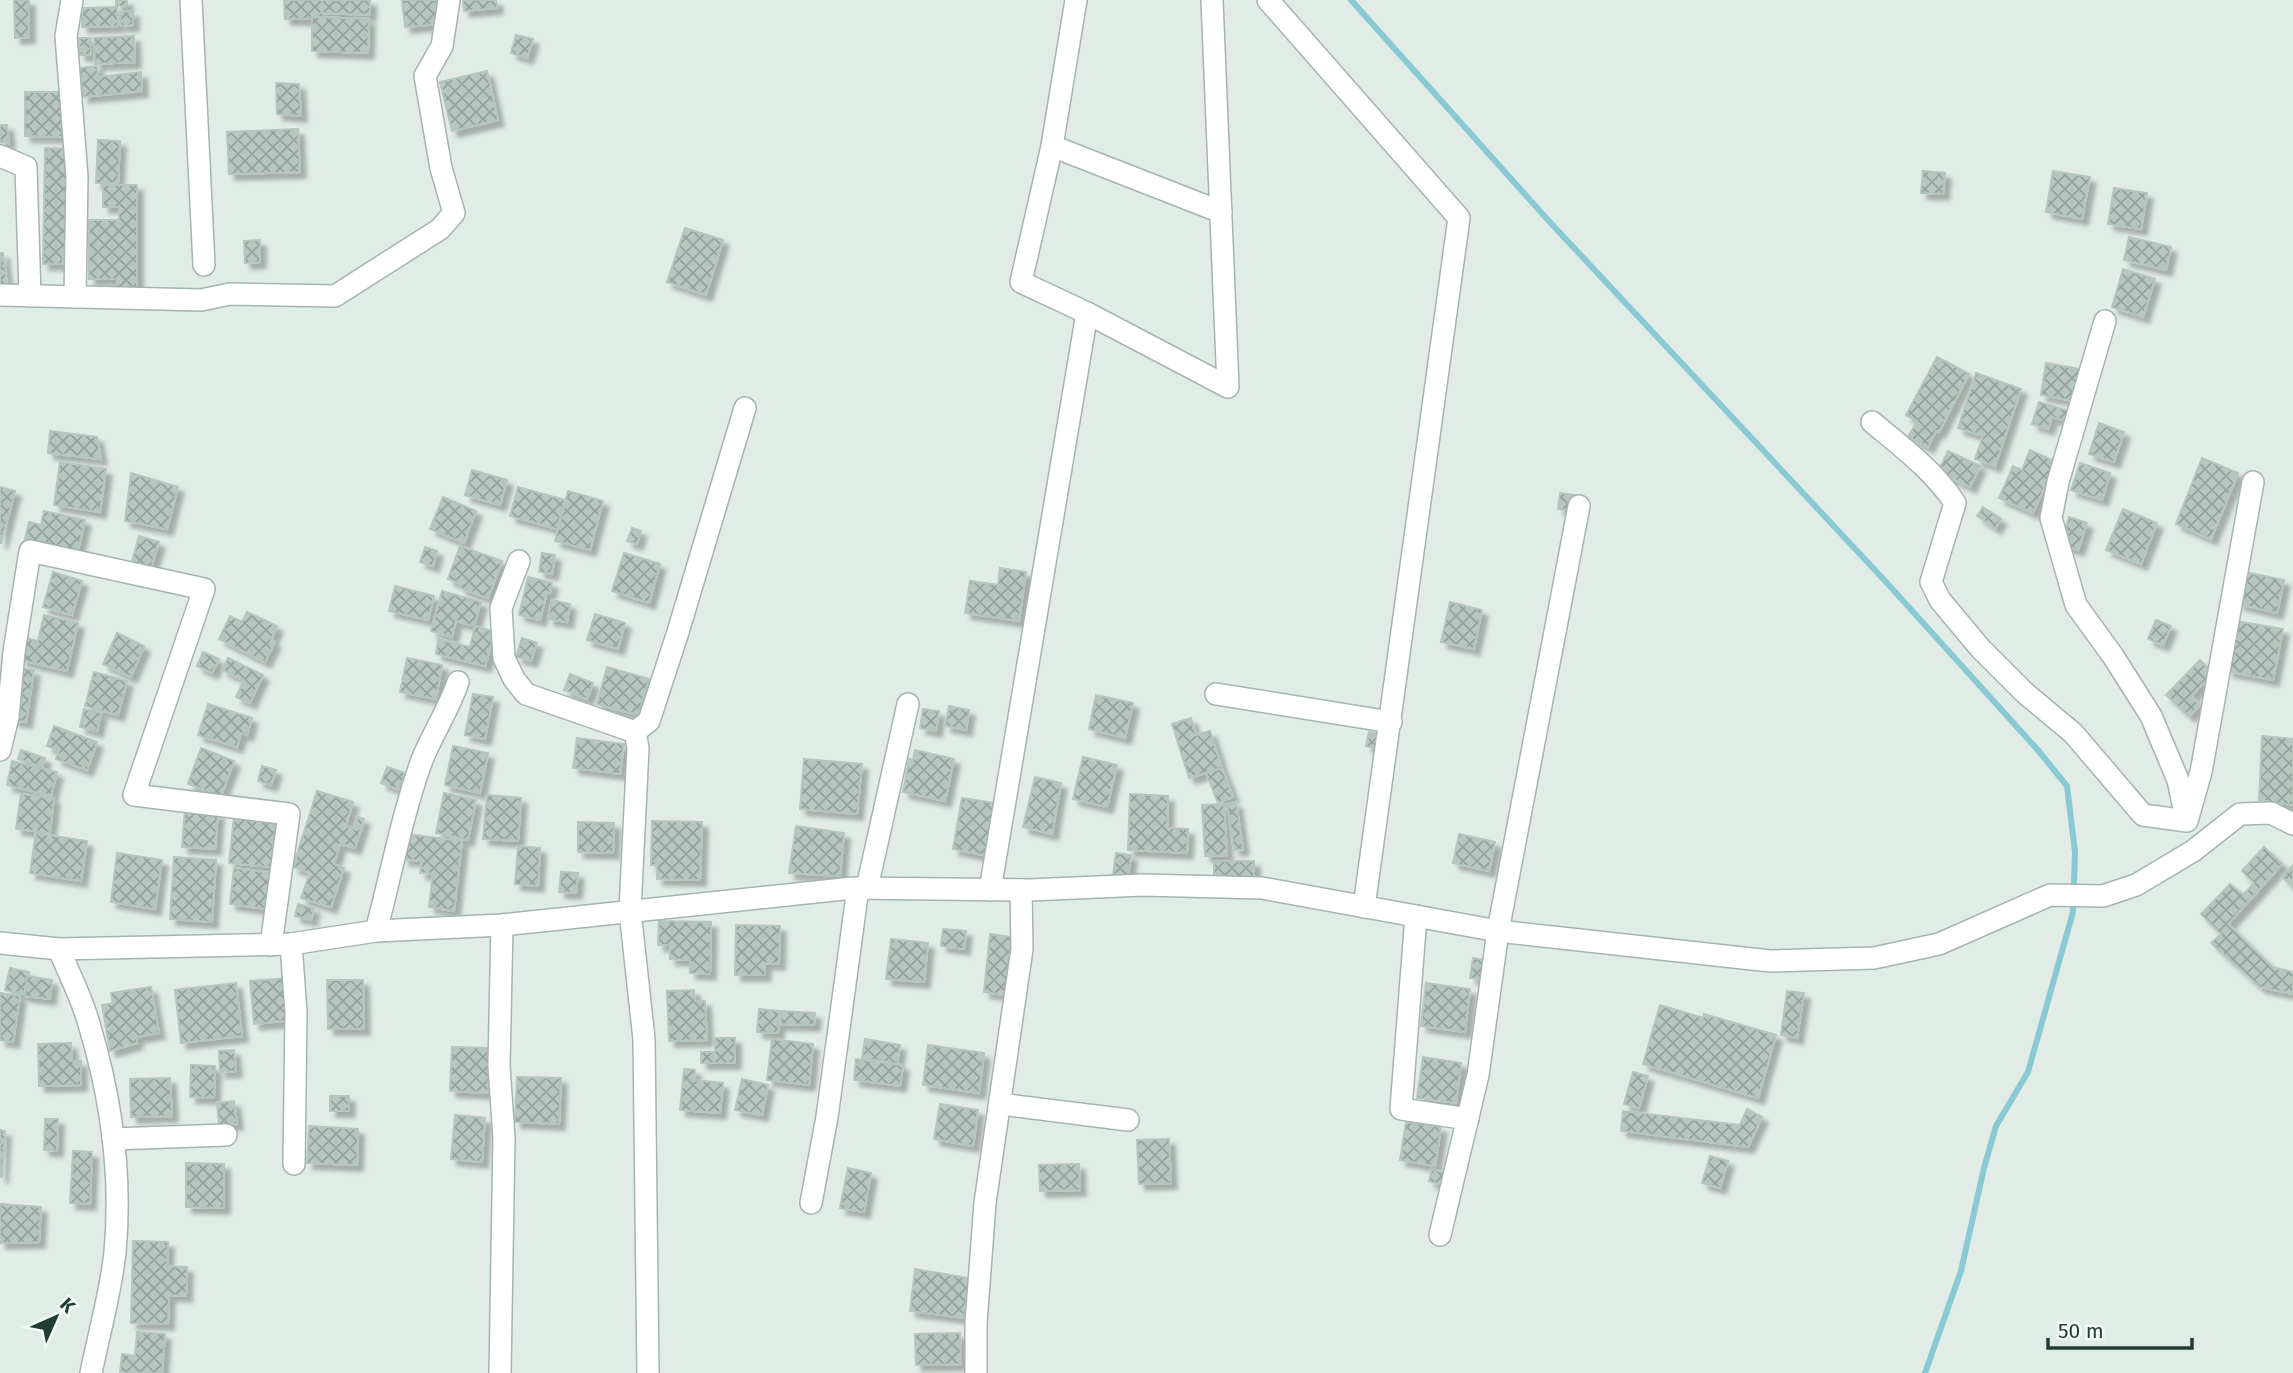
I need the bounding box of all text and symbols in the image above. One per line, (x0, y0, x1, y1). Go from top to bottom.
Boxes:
north arrow (21, 1282, 91, 1352)
text: K (55, 1293, 81, 1318)
scale bar (2048, 1306, 2192, 1350)
text: 50 m (2058, 1318, 2104, 1344)

